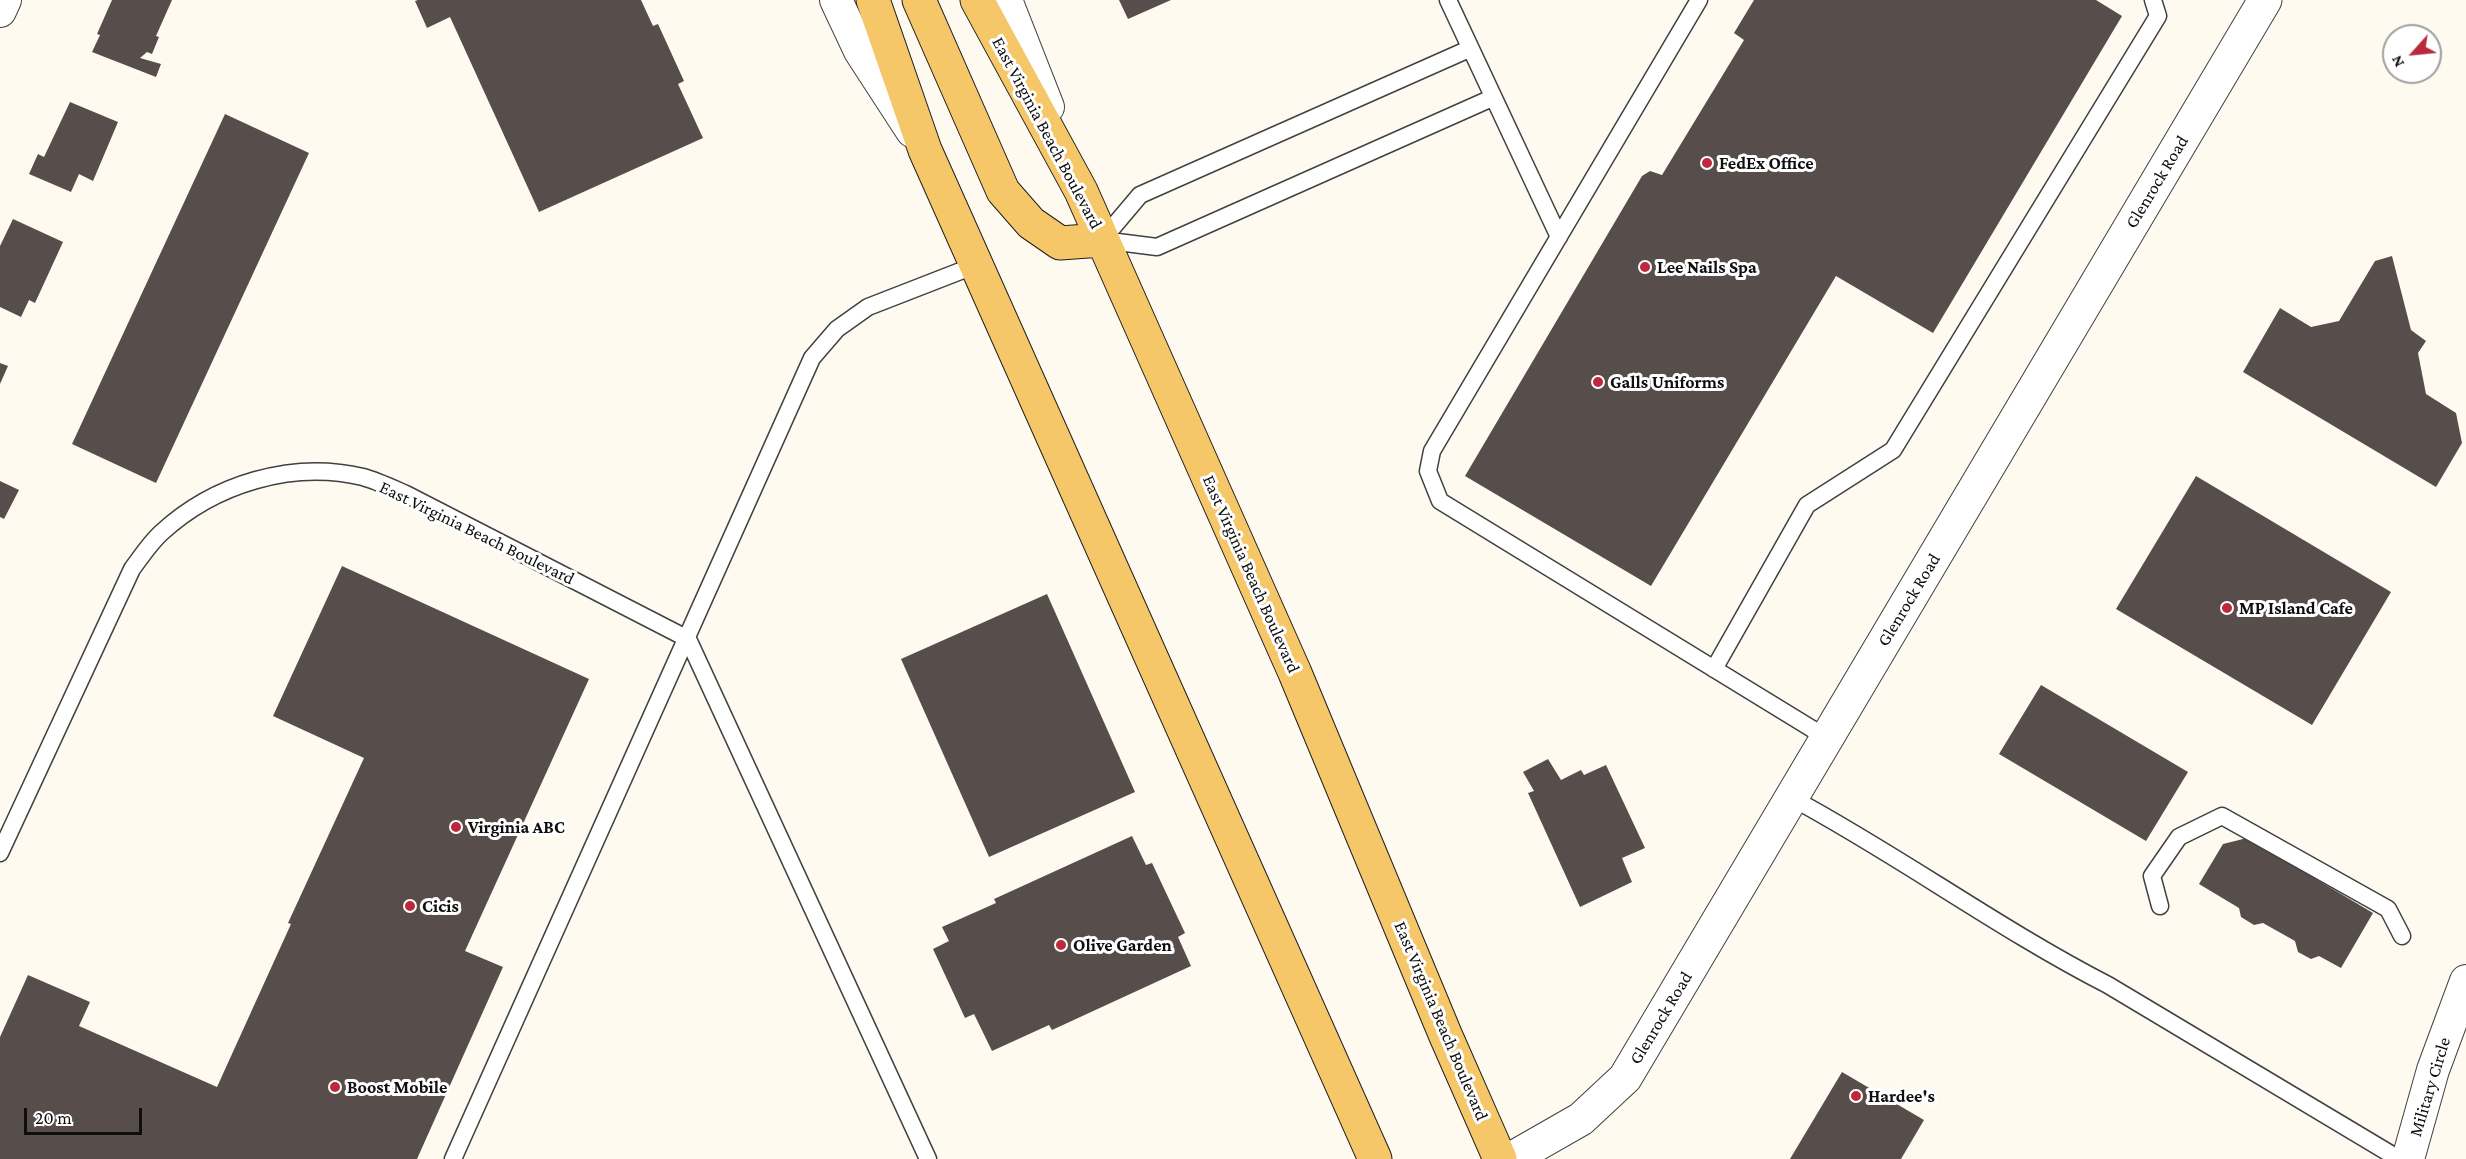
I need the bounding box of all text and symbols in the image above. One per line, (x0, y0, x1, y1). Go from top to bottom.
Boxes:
north arrow (2382, 24, 2442, 84)
street label: East Virginia Beach Boulevard (987, 33, 1107, 233)
text: N (2387, 53, 2407, 70)
street label: Glenrock Road (2121, 132, 2193, 232)
place label: FedEx Office (1719, 152, 1814, 174)
marker: FedEx Office (1700, 156, 1714, 170)
place label: Lee Nails Spa (1657, 256, 1757, 278)
marker: Lee Nails Spa (1638, 260, 1652, 274)
place label: Galls Uniforms (1610, 371, 1724, 393)
marker: Galls Uniforms (1591, 375, 1605, 389)
street label: East Virginia Beach Boulevard (1198, 472, 1304, 676)
street label: East Virginia Beach Boulevard (376, 476, 578, 590)
street label: Glenrock Road (1873, 550, 1945, 650)
place label: MP Island Cafe (2239, 597, 2353, 619)
marker: MP Island Cafe (2220, 601, 2234, 615)
place label: Virginia ABC (468, 816, 565, 838)
marker: Virginia ABC (449, 820, 463, 834)
place label: Cicis (422, 895, 459, 917)
marker: Cicis (403, 899, 417, 913)
street label: East Virginia Beach Boulevard (1389, 918, 1493, 1124)
place label: Olive Garden (1073, 934, 1172, 956)
marker: Olive Garden (1054, 938, 1068, 952)
street label: Glenrock Road (1625, 968, 1697, 1068)
street label: Military Circle (2405, 1035, 2455, 1139)
place label: Boost Mobile (347, 1076, 447, 1098)
marker: Boost Mobile (328, 1080, 342, 1094)
place label: Hardee's (1868, 1085, 1935, 1107)
marker: Hardee's (1849, 1089, 1863, 1103)
scale bar (27, 1096, 146, 1134)
text: 20 m (35, 1108, 72, 1128)

